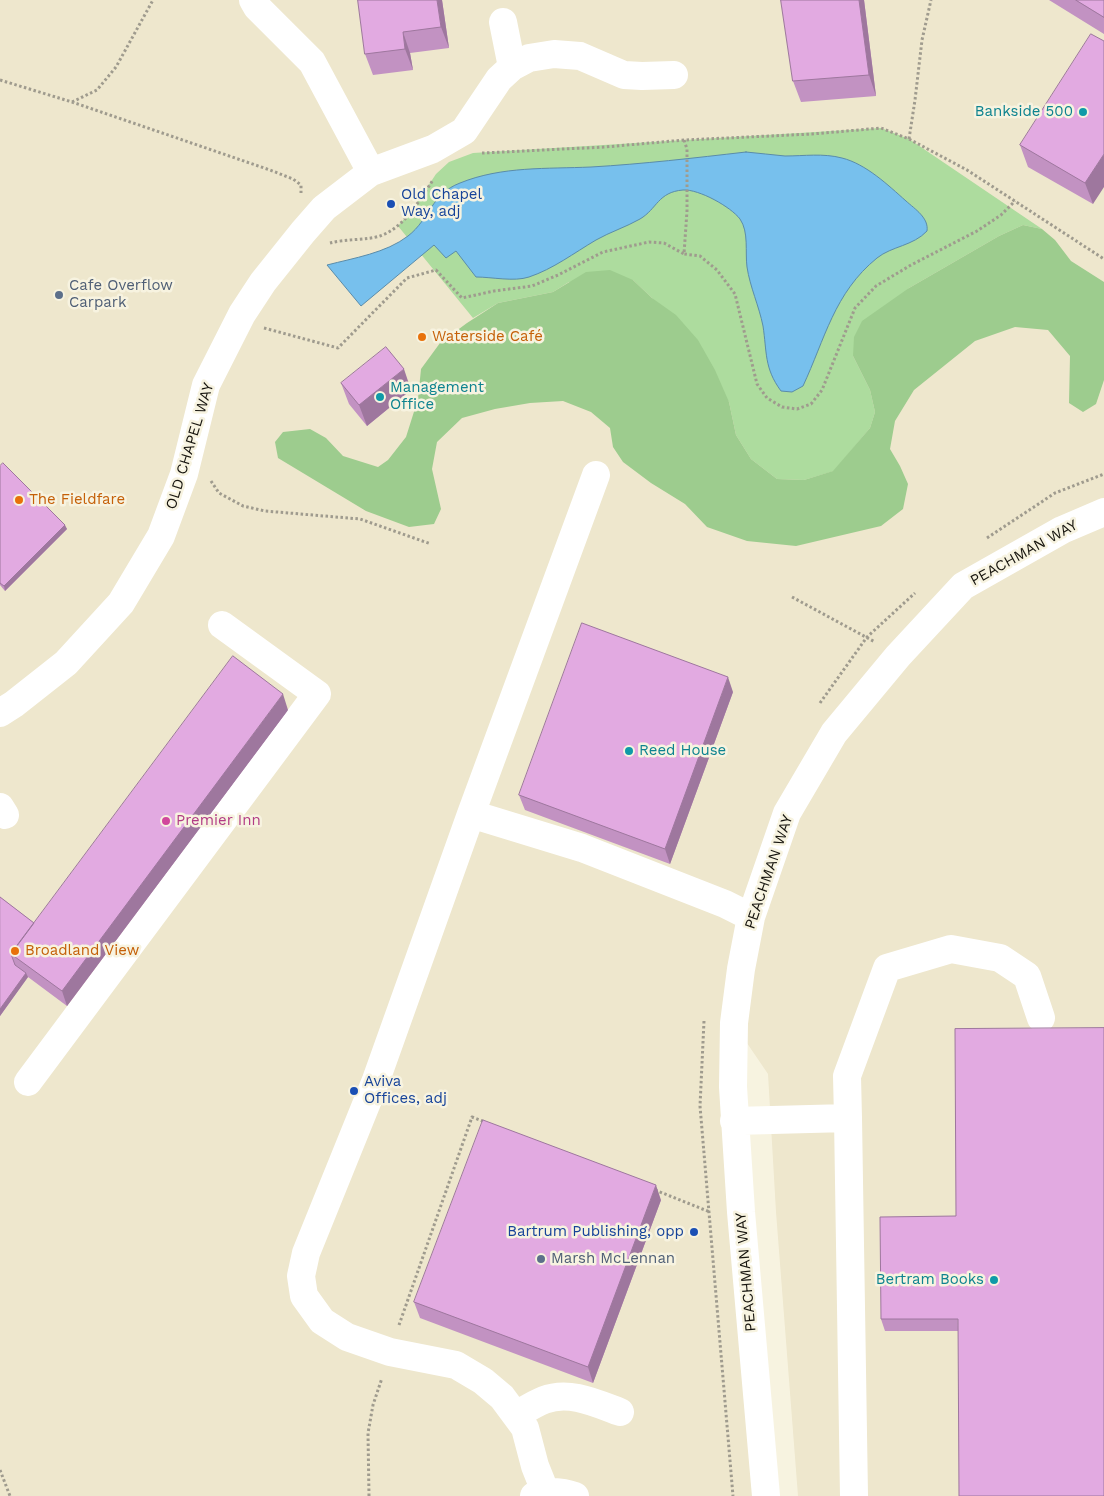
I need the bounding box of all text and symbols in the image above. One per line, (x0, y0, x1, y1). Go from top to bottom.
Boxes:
place label: Bankside 500 (975, 103, 1073, 121)
marker: Bankside 500 (1077, 106, 1089, 118)
place label: Old Chapel Way, adj (401, 186, 482, 221)
marker: Old Chapel Way, adj (385, 198, 397, 210)
place label: Cafe Overflow Carpark (69, 277, 173, 312)
marker: Cafe Overflow Carpark (53, 289, 65, 301)
place label: Waterside Café (432, 328, 543, 346)
marker: Waterside Café (416, 331, 428, 343)
place label: Management Office (390, 379, 484, 414)
street label: OLD CHAPEL WAY (162, 381, 218, 511)
marker: Management Office (374, 391, 386, 403)
place label: The Fieldfare (29, 491, 125, 509)
marker: The Fieldfare (13, 494, 25, 506)
street label: PEACHMAN WAY (967, 516, 1081, 590)
place label: Reed House (639, 742, 726, 760)
marker: Reed House (623, 745, 635, 757)
place label: Premier Inn (176, 812, 261, 830)
street label: PEACHMAN WAY (741, 812, 797, 932)
marker: Premier Inn (160, 815, 172, 827)
place label: Broadland View (25, 942, 139, 960)
marker: Broadland View (9, 945, 21, 957)
place label: Aviva Offices, adj (364, 1073, 447, 1108)
marker: Aviva Offices, adj (348, 1085, 360, 1097)
street label: PEACHMAN WAY (732, 1212, 760, 1332)
place label: Bartrum Publishing, opp (507, 1223, 684, 1241)
marker: Bartrum Publishing, opp (688, 1226, 700, 1238)
place label: Marsh McLennan (551, 1250, 675, 1268)
marker: Marsh McLennan (535, 1253, 547, 1265)
place label: Bertram Books (876, 1271, 984, 1289)
marker: Bertram Books (988, 1274, 1000, 1286)

